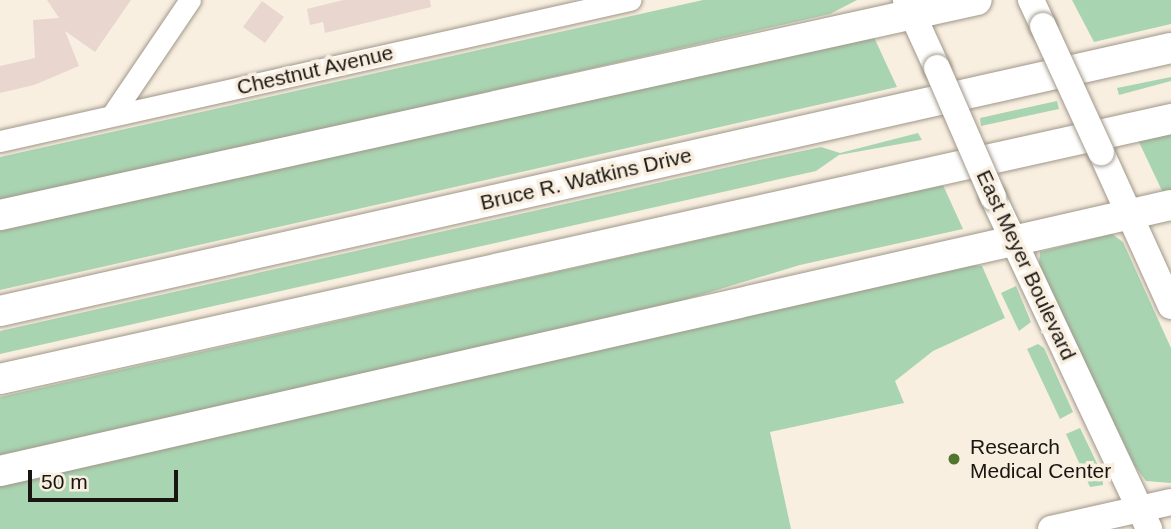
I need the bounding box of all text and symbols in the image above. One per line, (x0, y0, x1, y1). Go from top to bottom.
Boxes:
street label: Chestnut Avenue (234, 40, 396, 100)
street label: Bruce R. Watkins Drive (478, 142, 694, 216)
street label: East Meyer Boulevard (971, 166, 1081, 364)
place label: Research Medical Center (970, 434, 1111, 484)
marker: Research Medical Center (944, 449, 964, 469)
scale bar (32, 456, 182, 500)
text: 50 m (41, 470, 88, 493)

